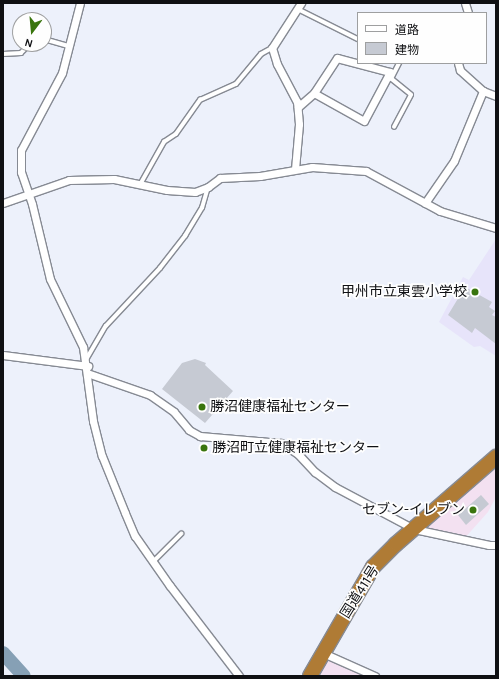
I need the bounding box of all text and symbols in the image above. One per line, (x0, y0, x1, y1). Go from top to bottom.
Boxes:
north arrow (12, 12, 52, 52)
legend (357, 12, 487, 64)
text: 道路 (395, 23, 419, 37)
text: N (23, 36, 34, 50)
text: 建物 (395, 43, 419, 57)
place label: 甲州市立東雲小学校 (341, 284, 467, 300)
marker: 甲州市立東雲小学校 (470, 287, 480, 297)
place label: 勝沼健康福祉センター (210, 399, 350, 415)
marker: 勝沼健康福祉センター (197, 402, 207, 412)
place label: 勝沼町立健康福祉センター (212, 440, 380, 456)
marker: 勝沼町立健康福祉センター (199, 443, 209, 453)
place label: セブン-イレブン (362, 502, 465, 518)
marker: セブン-イレブン (468, 505, 478, 515)
street label: 国道411号 (337, 563, 383, 621)

